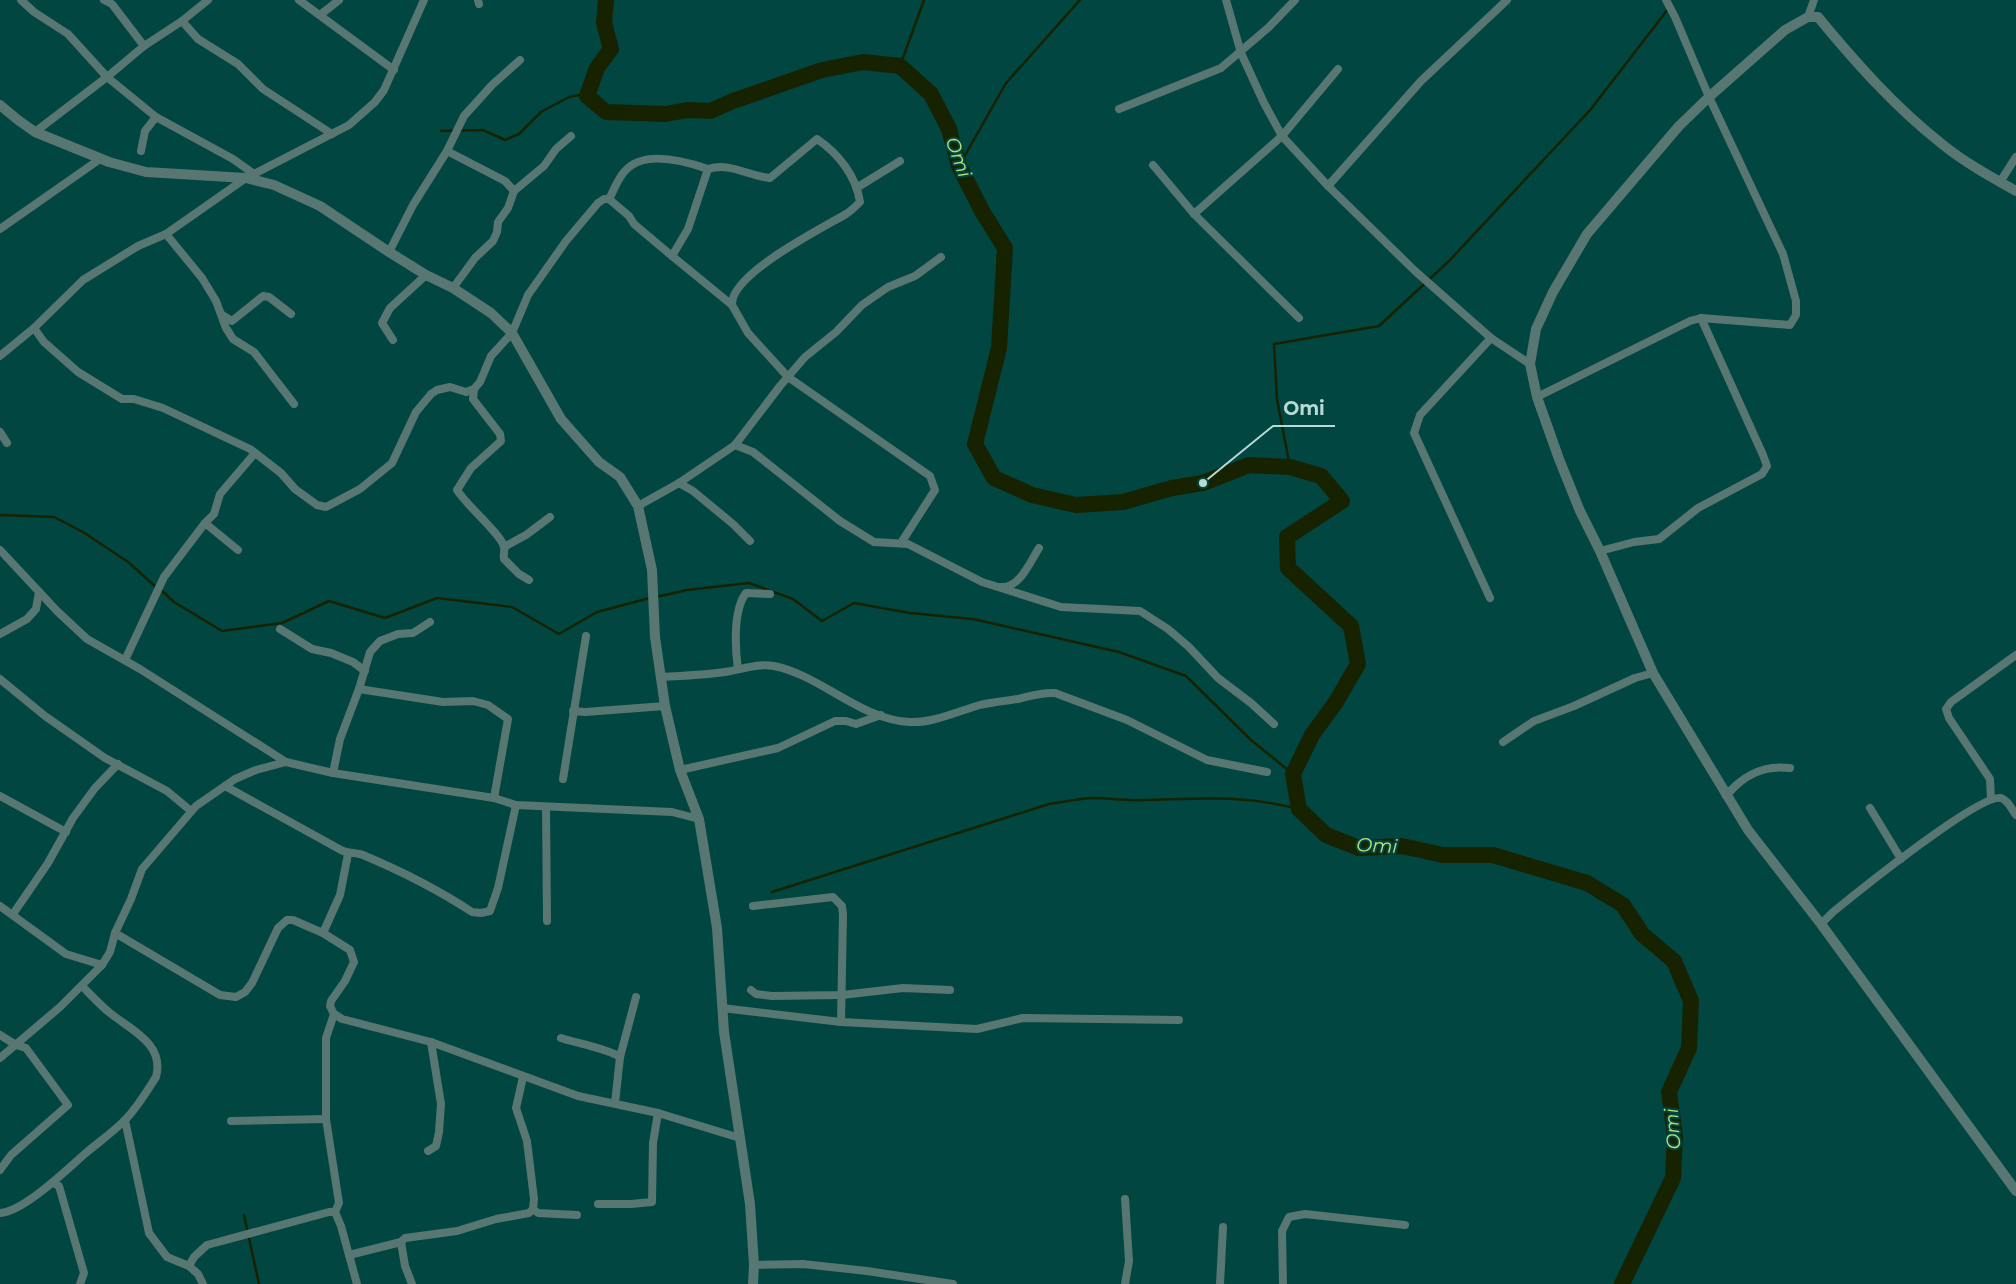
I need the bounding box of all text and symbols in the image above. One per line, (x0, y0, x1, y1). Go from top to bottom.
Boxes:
water label: Omi (941, 134, 977, 181)
callout: Omi (1273, 392, 1335, 426)
text: Omi (1283, 397, 1325, 420)
water label: Omi (1356, 833, 1399, 858)
water label: Omi (1660, 1107, 1685, 1150)

